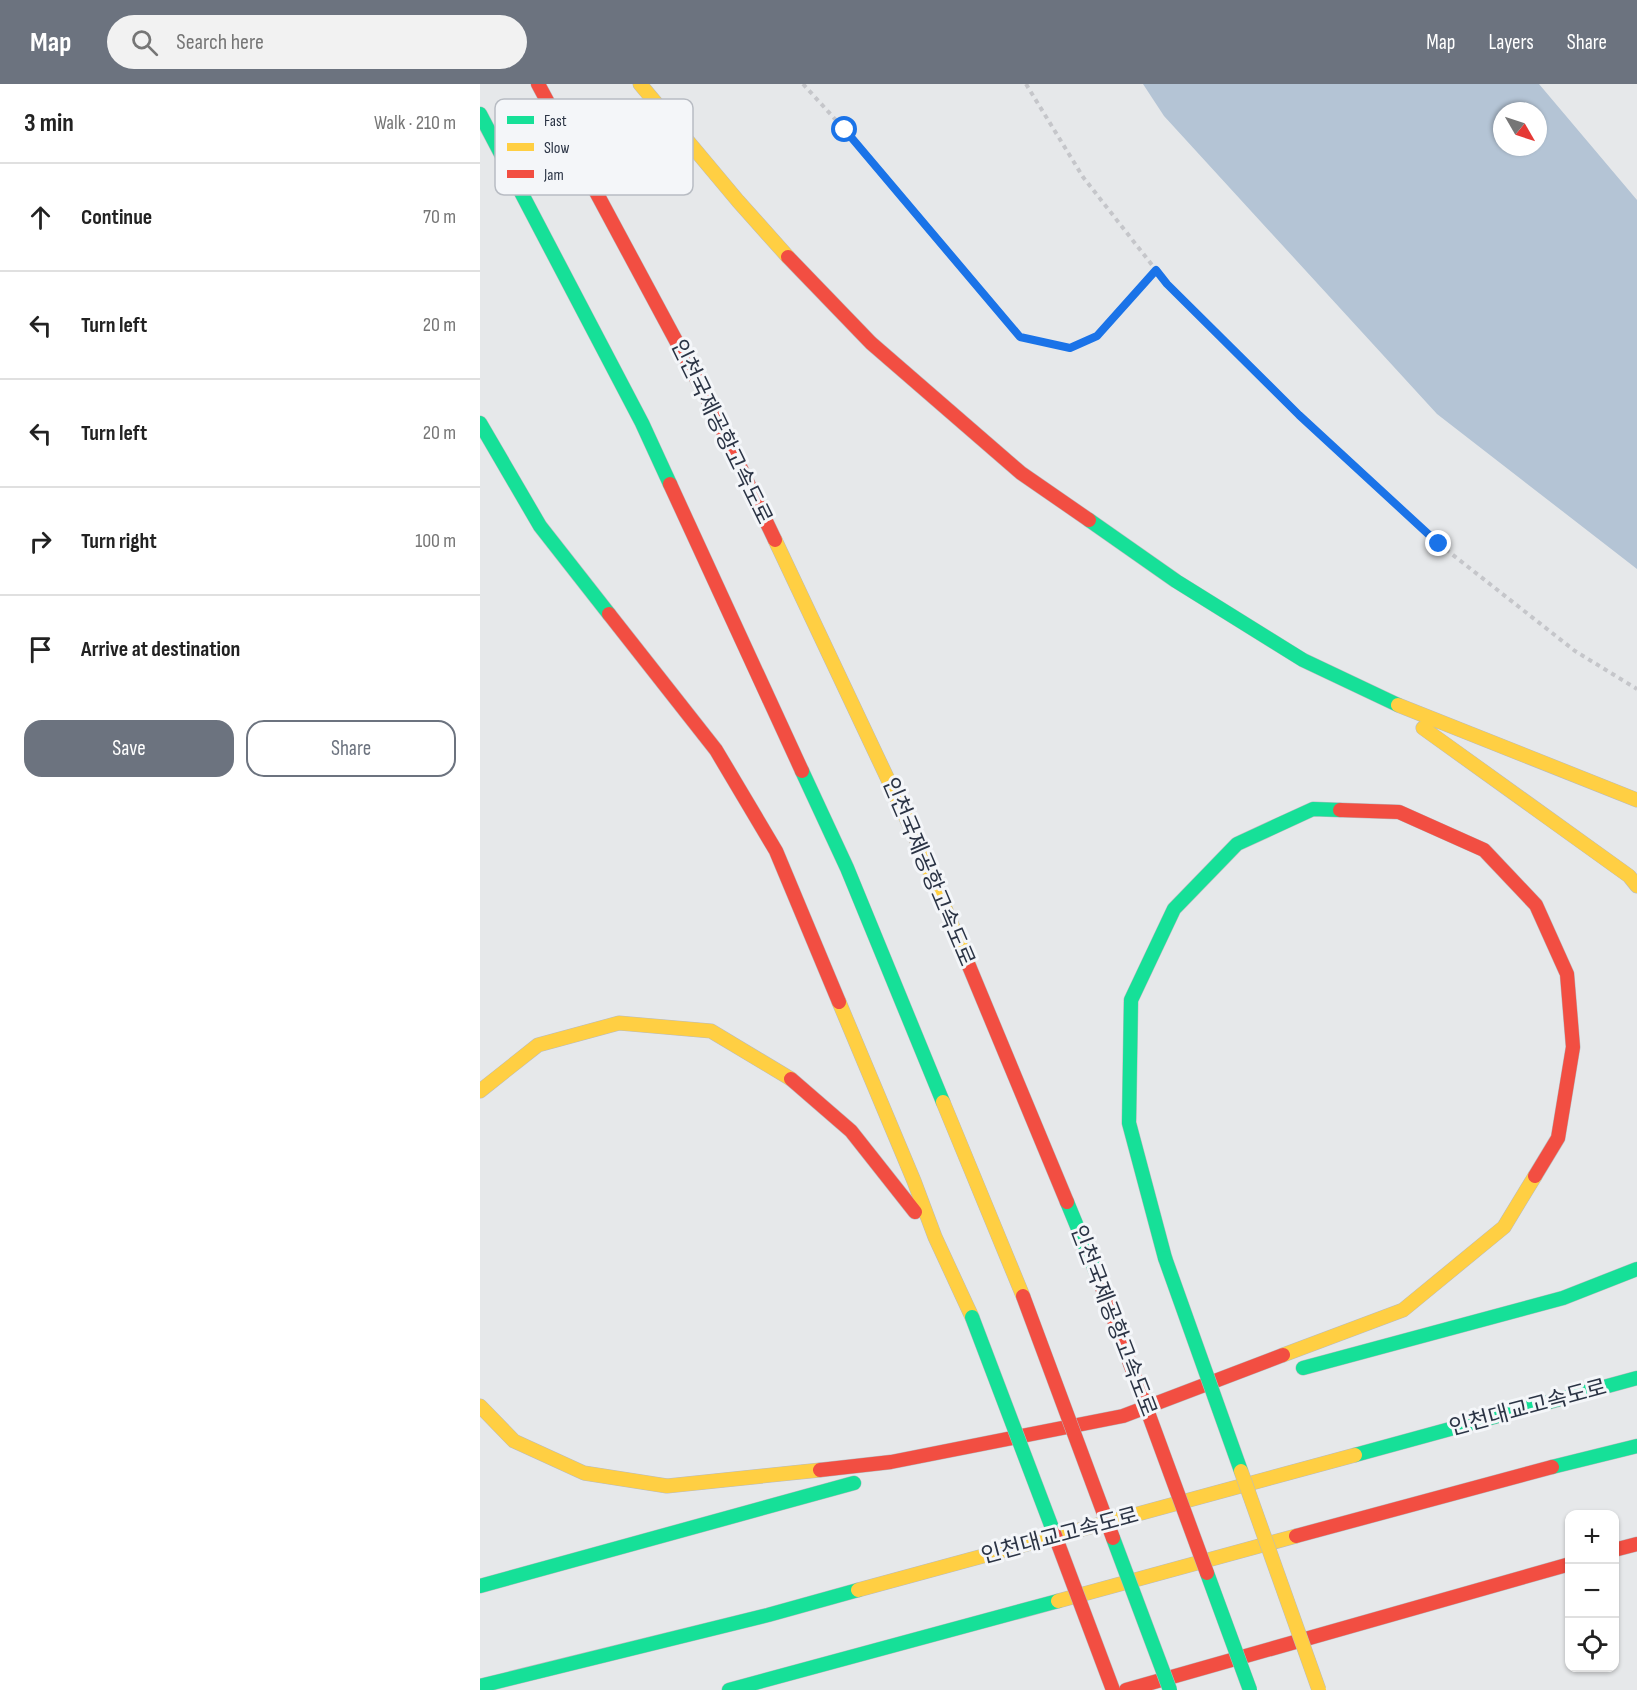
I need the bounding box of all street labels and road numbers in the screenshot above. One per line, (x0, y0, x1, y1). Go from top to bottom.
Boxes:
street label: 인천국제공항고속도로 (665, 335, 777, 529)
street label: 인천국제공항고속도로 (876, 774, 980, 970)
street label: 인천국제공항고속도로 (1064, 1222, 1162, 1420)
street label: 인천대교고속도로 (1446, 1374, 1610, 1442)
street label: 인천대교고속도로 (978, 1502, 1142, 1570)

